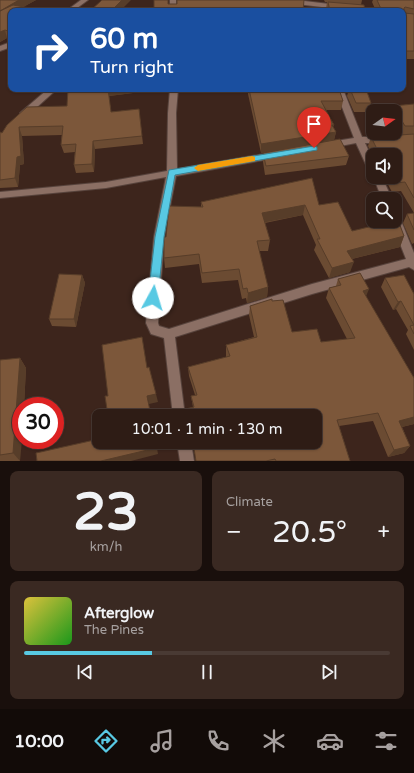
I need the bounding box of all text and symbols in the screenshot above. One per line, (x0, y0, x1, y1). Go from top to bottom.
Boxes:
text: 60 m (90, 22, 158, 56)
icon: right (24, 24, 76, 76)
text: Turn right (90, 56, 174, 78)
north arrow (366, 104, 402, 140)
map controls (366, 104, 402, 228)
pin (297, 107, 331, 148)
icon: arrive (303, 113, 325, 135)
button: sound (366, 148, 402, 184)
button: search (366, 192, 402, 228)
position arrow (132, 277, 174, 319)
speed limit sign: 30 (12, 397, 64, 449)
text: 10:01 · 1 min · 130 m (132, 420, 282, 438)
text: 23 (73, 481, 139, 544)
text: Climate (226, 494, 273, 510)
text: 20.5° (272, 514, 347, 551)
text: − (226, 519, 242, 545)
text: + (378, 519, 390, 545)
text: km/h (90, 539, 122, 555)
text: Afterglow (84, 604, 154, 622)
text: The Pines (84, 622, 144, 638)
icon: previous (74, 661, 96, 683)
icon: pause (196, 661, 218, 683)
icon: next (318, 661, 340, 683)
icon: directions (92, 727, 120, 755)
icon: music (148, 727, 176, 755)
icon: phone (204, 727, 232, 755)
icon: climate (260, 727, 288, 755)
icon: car (316, 727, 344, 755)
icon: filters (372, 727, 400, 755)
text: 10:00 (14, 730, 64, 752)

